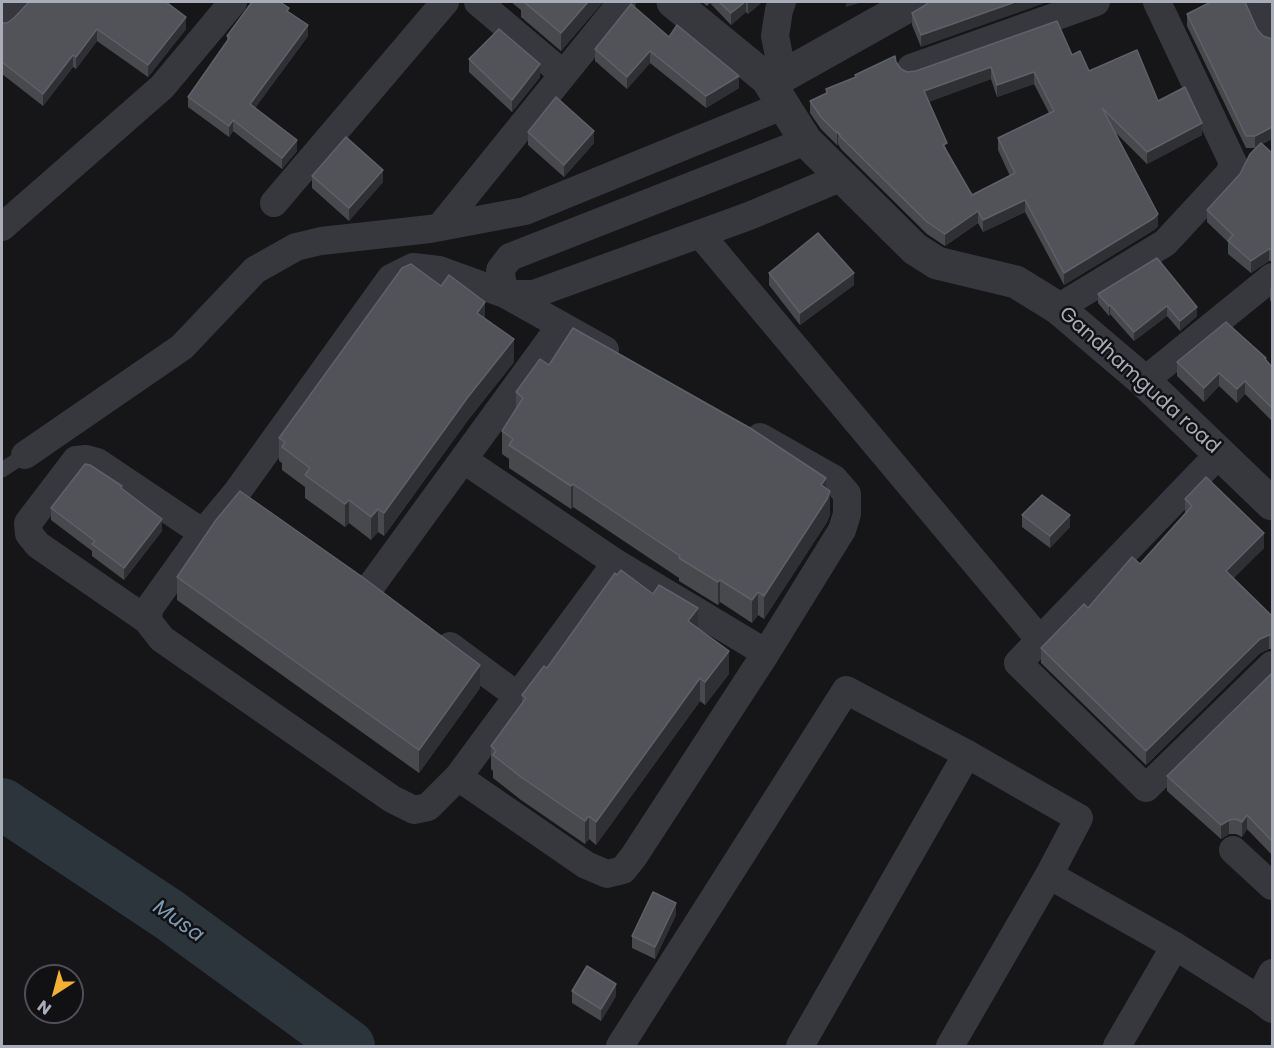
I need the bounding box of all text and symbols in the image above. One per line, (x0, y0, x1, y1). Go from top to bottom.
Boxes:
street label: Gandhamguda road (1054, 302, 1224, 460)
water label: Musa (148, 895, 208, 949)
north arrow (24, 964, 84, 1024)
text: N (33, 995, 56, 1020)

